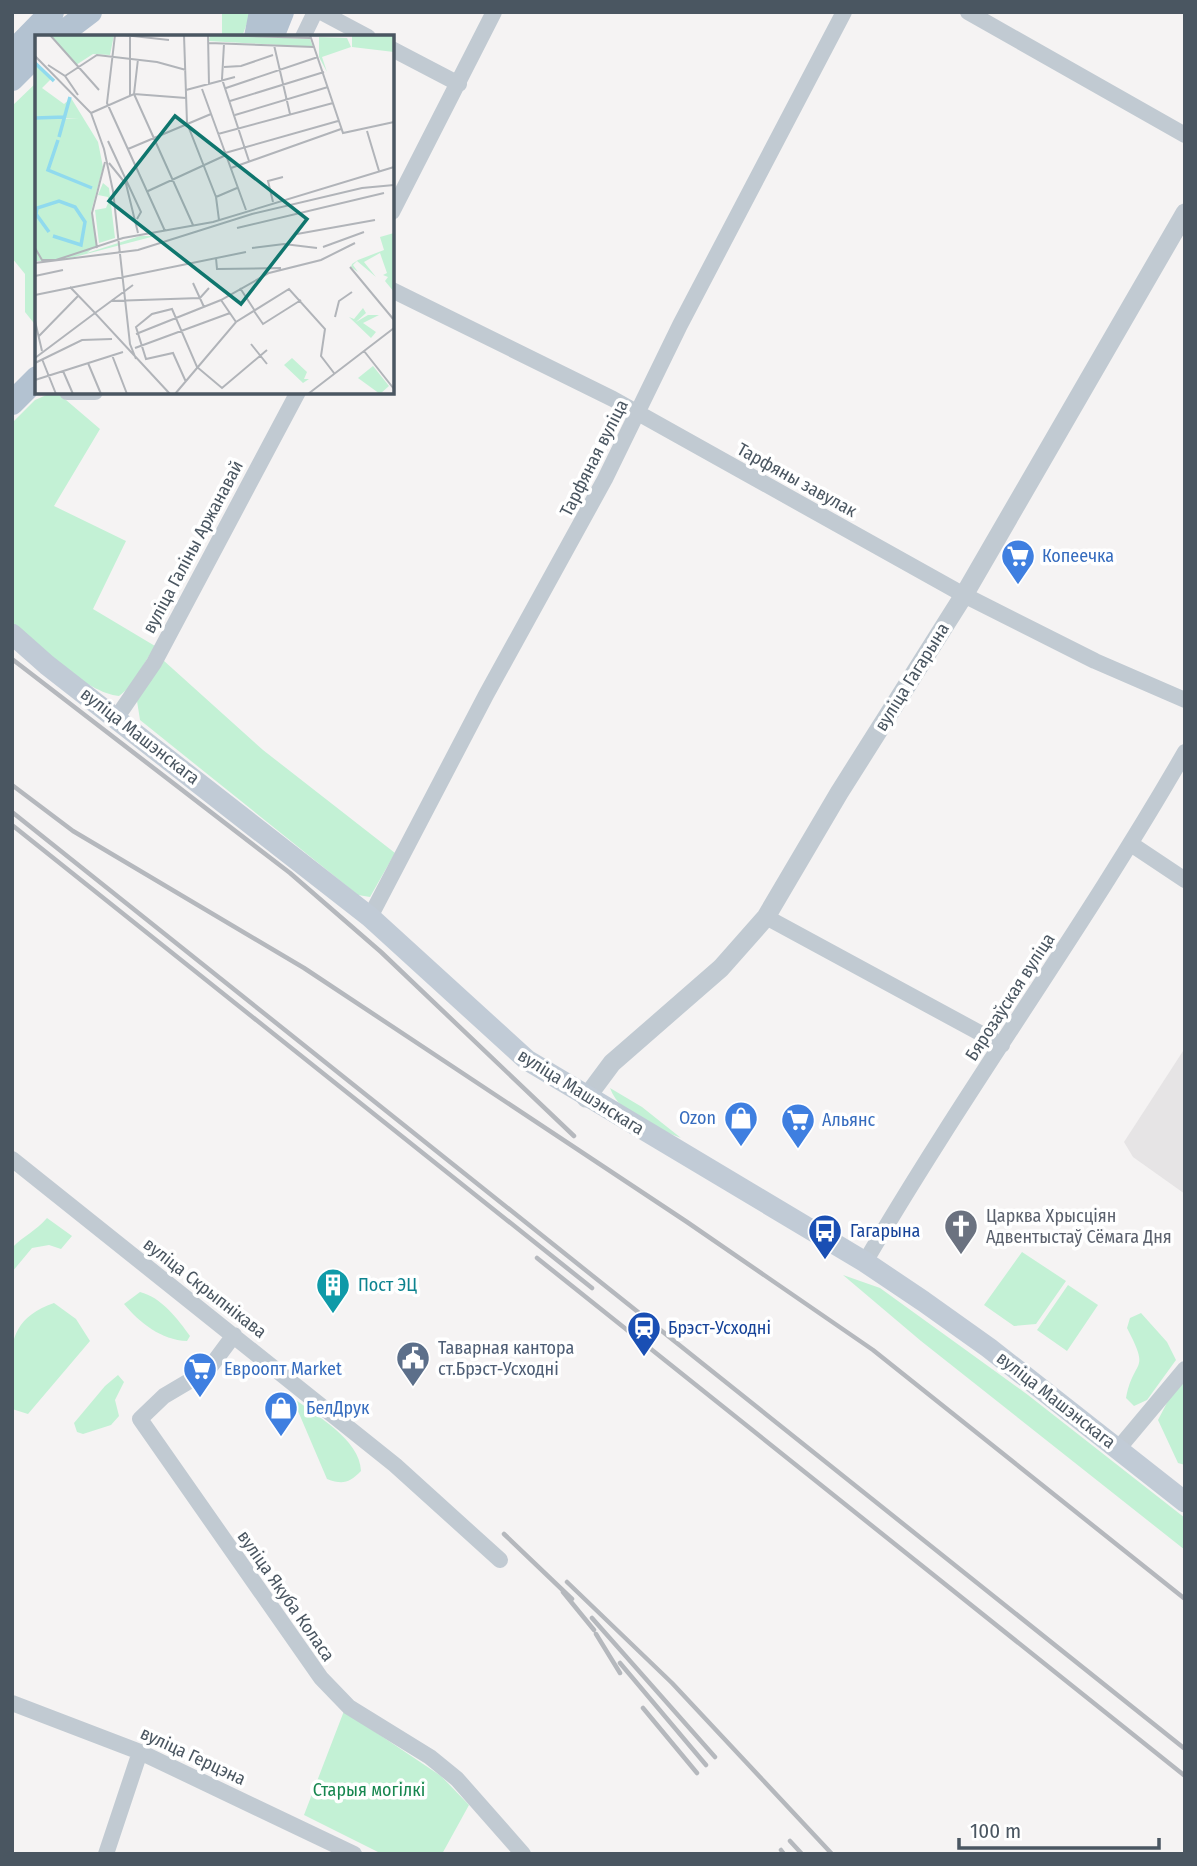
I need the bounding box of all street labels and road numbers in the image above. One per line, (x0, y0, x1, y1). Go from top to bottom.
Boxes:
street label: Тарфяная вуліца (555, 396, 633, 520)
street label: Тарфяны завулак (733, 438, 861, 522)
street label: вуліца Галіны Аржанавай (138, 457, 248, 637)
street label: вуліца Гагарына (870, 619, 954, 735)
street label: вуліца Машэнскага (76, 683, 204, 789)
street label: Бярозаўская вуліца (960, 929, 1060, 1065)
street label: вуліца Машэнскага (514, 1044, 648, 1140)
street label: вуліца Скрыпнікава (139, 1233, 271, 1343)
street label: вуліца Машэнскага (992, 1347, 1120, 1453)
street label: вуліца Якуба Коласа (233, 1526, 339, 1666)
street label: вуліца Герцэна (137, 1722, 249, 1790)

